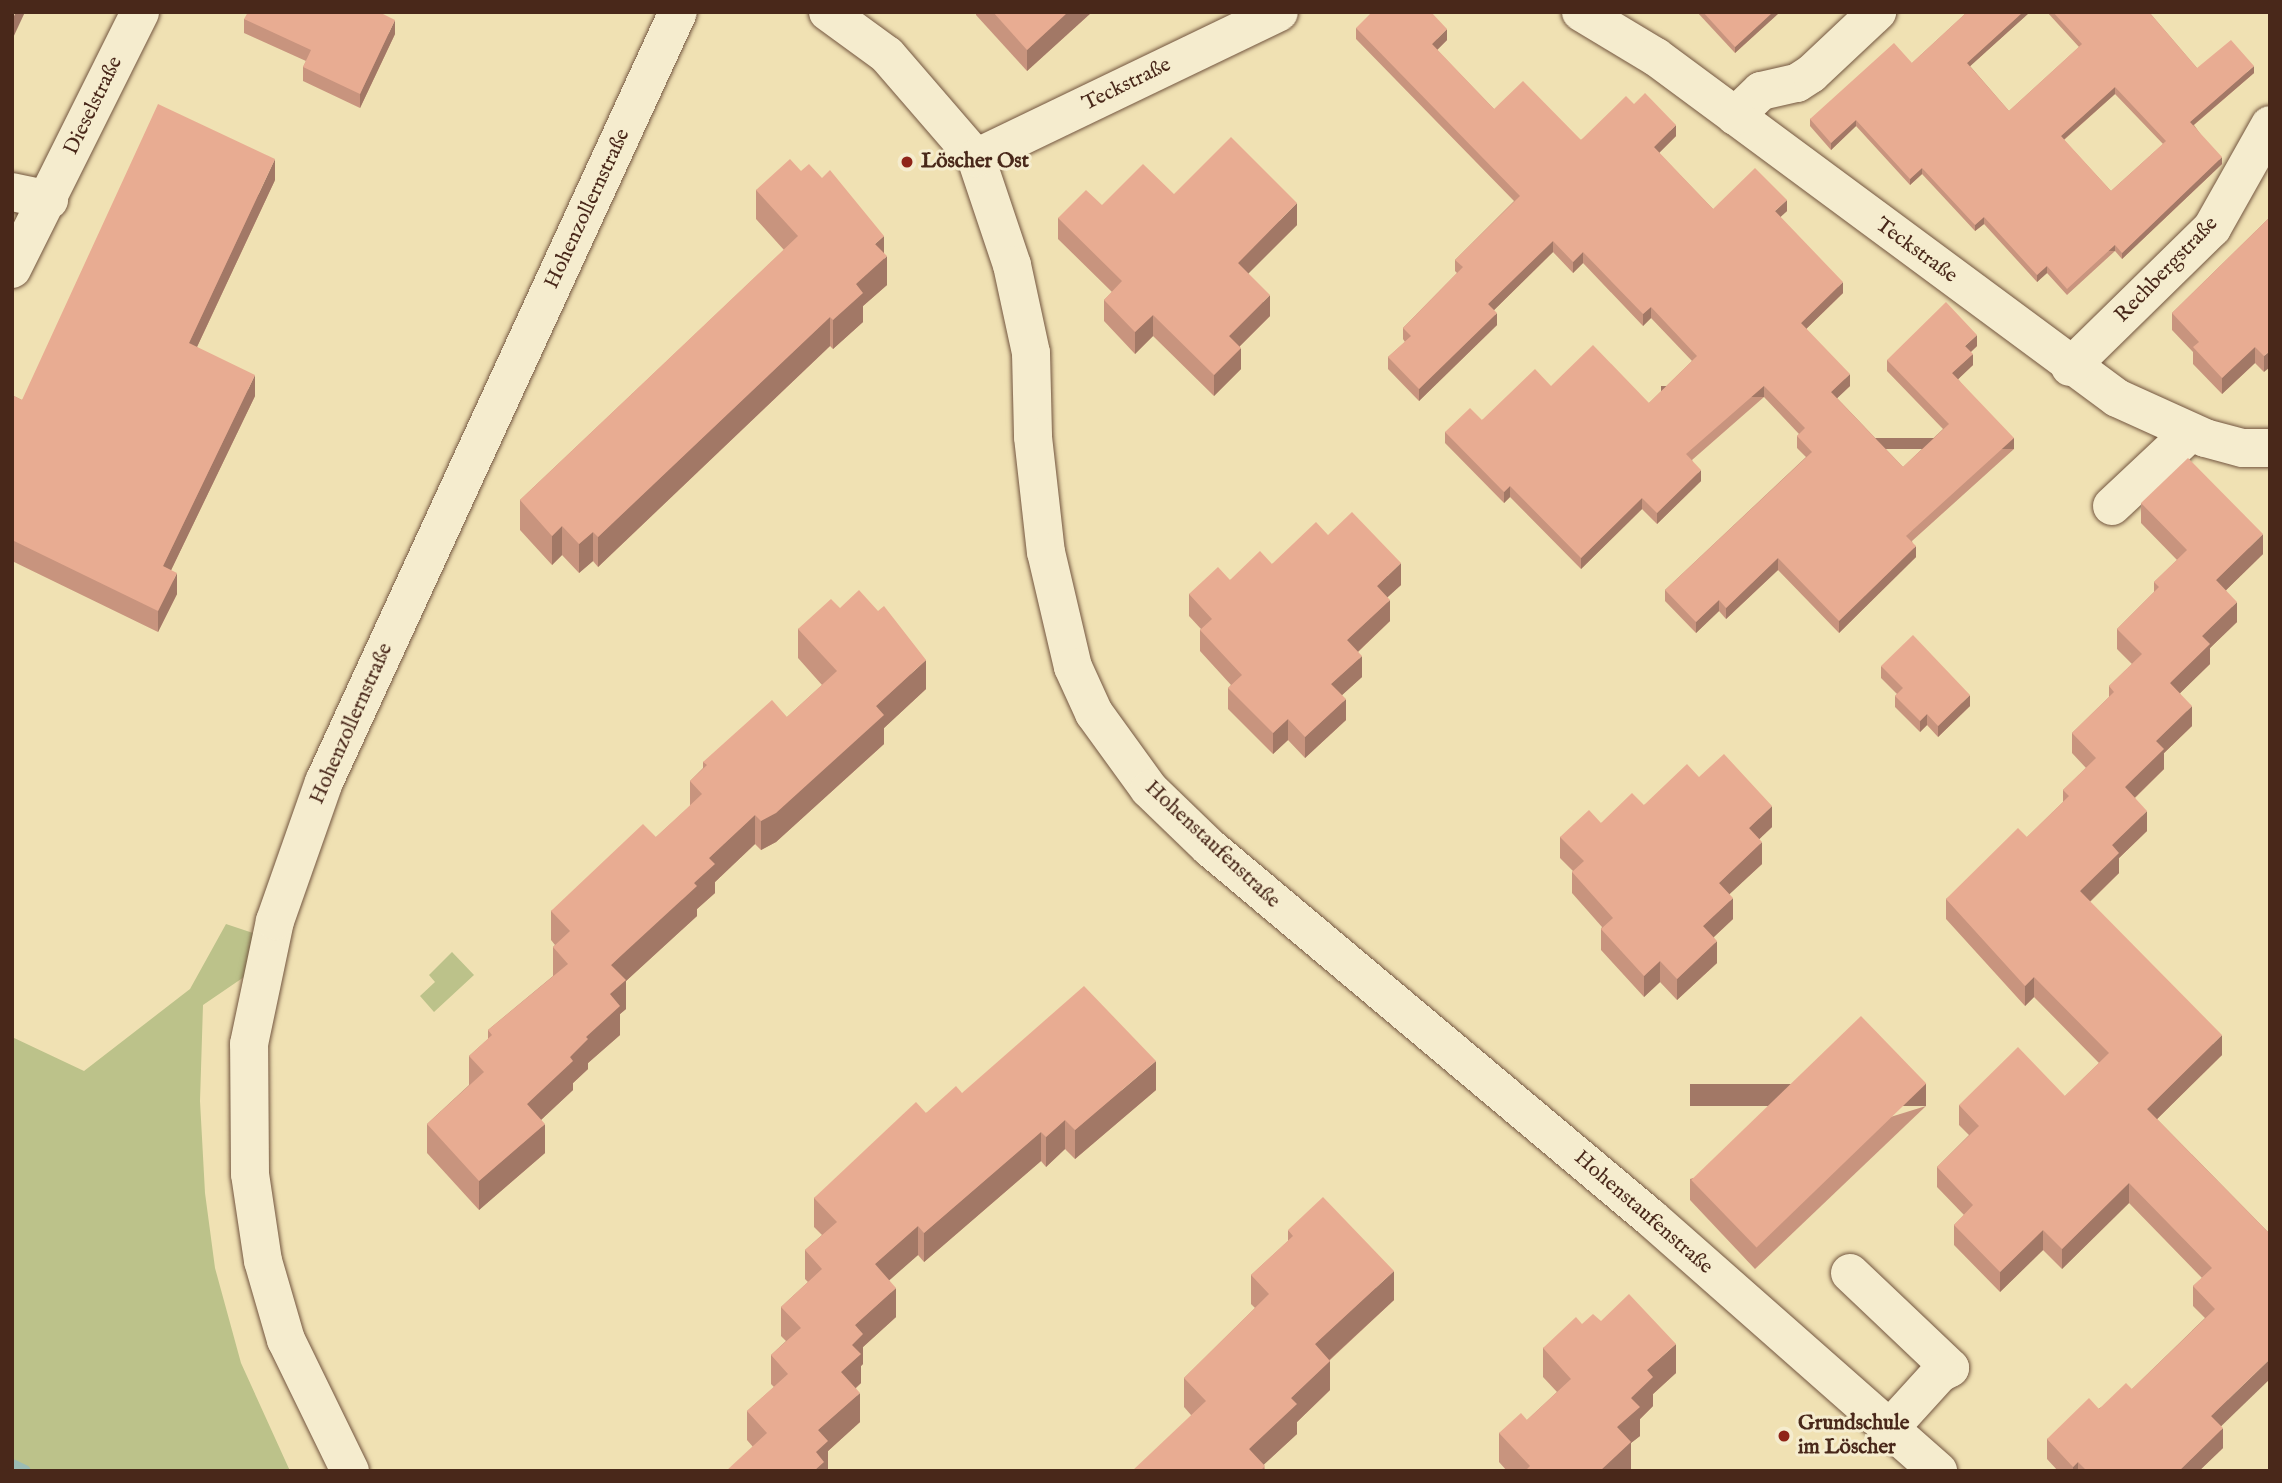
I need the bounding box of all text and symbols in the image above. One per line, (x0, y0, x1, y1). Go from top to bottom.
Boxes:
street label: Dieselstraße (59, 53, 129, 159)
street label: Teckstraße (1079, 53, 1175, 117)
street label: Hohenzollernstraße (540, 125, 636, 293)
place label: Löscher Ost (921, 149, 1029, 175)
marker: Löscher Ost (899, 154, 915, 170)
street label: Rechbergstraße (2110, 212, 2224, 328)
street label: Teckstraße (1870, 213, 1962, 289)
street label: Hohenzollernstraße (305, 640, 399, 808)
street label: Hohenstaufenstraße (1139, 776, 1285, 914)
street label: Hohenstaufenstraße (1568, 1146, 1718, 1280)
place label: Grundschule im Löscher (1798, 1411, 1909, 1461)
marker: Grundschule im Löscher (1776, 1428, 1792, 1444)

